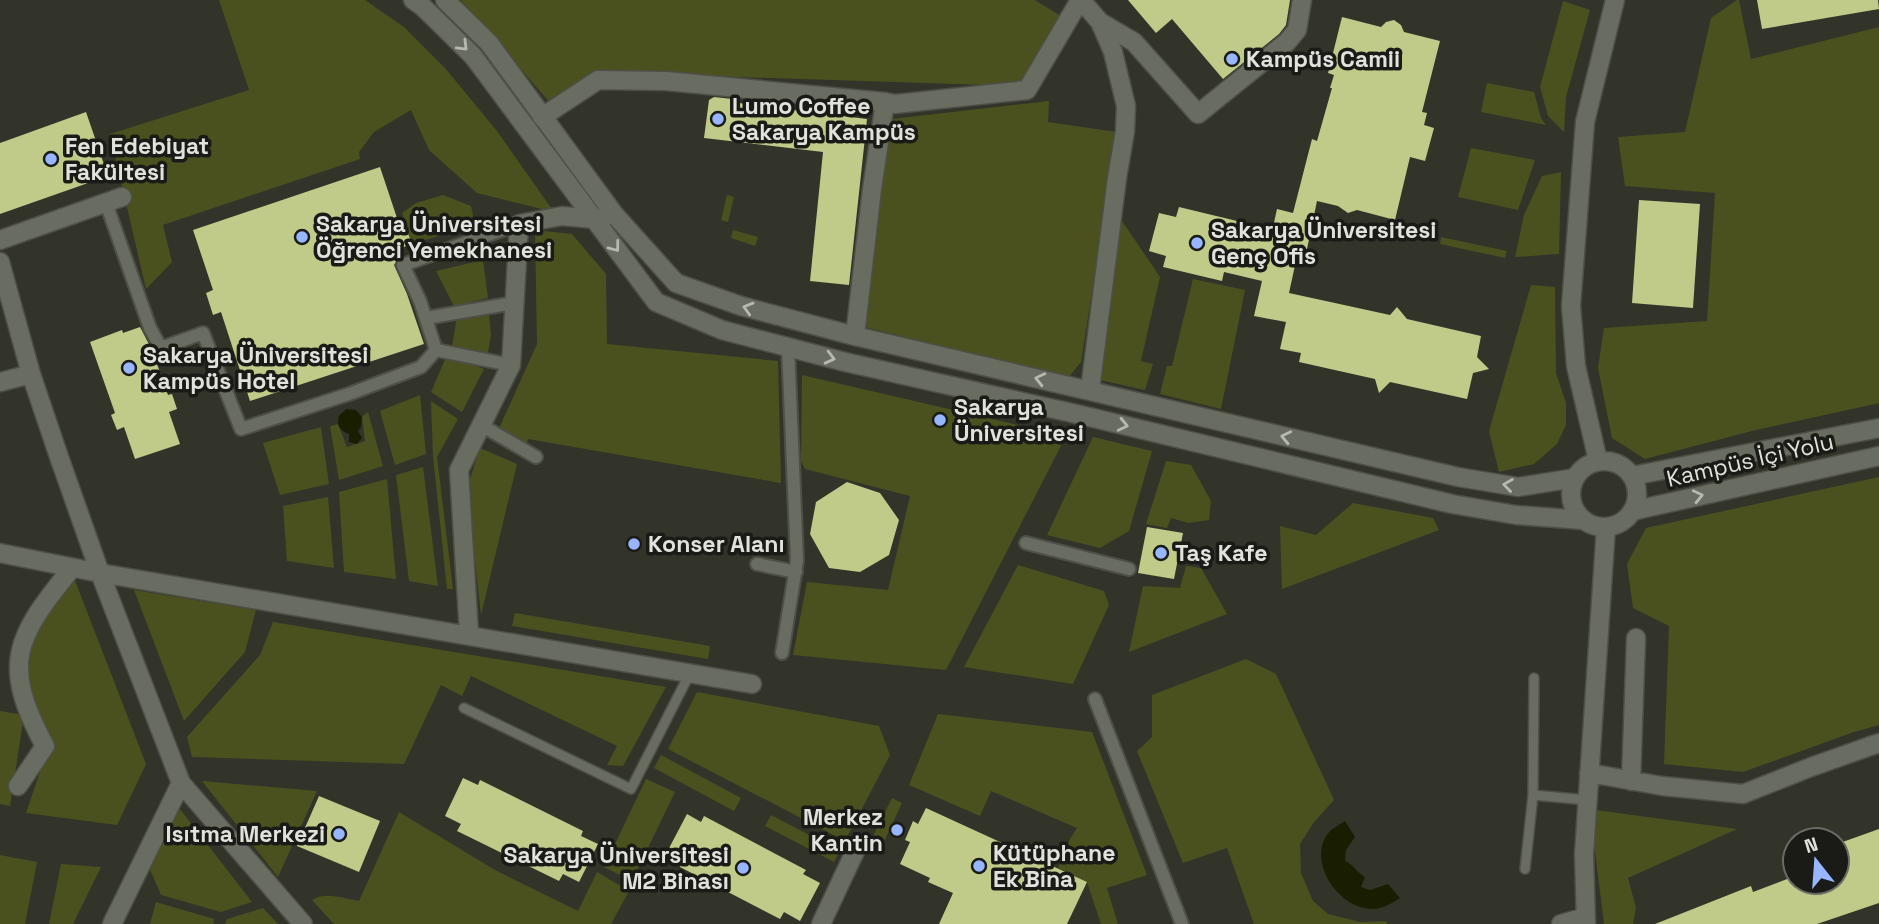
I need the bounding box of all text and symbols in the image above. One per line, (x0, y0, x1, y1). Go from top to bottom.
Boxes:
one-way arrow (455, 38, 468, 51)
place label: Kampüs Camii (1246, 44, 1400, 74)
marker: Kampüs Camii (1224, 51, 1240, 67)
place label: Lumo Coffee Sakarya Kampüs (732, 91, 916, 147)
marker: Lumo Coffee Sakarya Kampüs (710, 111, 726, 127)
place label: Fen Edebiyat Fakültesi (65, 131, 209, 187)
marker: Fen Edebiyat Fakültesi (43, 151, 59, 167)
place label: Sakarya Üniversitesi Öğrenci Yemekhanesi (316, 209, 552, 265)
place label: Sakarya Üniversitesi Genç Ofis (1211, 215, 1437, 271)
marker: Sakarya Üniversitesi Öğrenci Yemekhanesi (294, 229, 310, 245)
marker: Sakarya Üniversitesi Genç Ofis (1189, 235, 1205, 251)
one-way arrow (607, 239, 619, 252)
one-way arrow (742, 302, 754, 316)
place label: Sakarya Üniversitesi Kampüs Hotel (143, 340, 369, 396)
one-way arrow (824, 350, 836, 364)
marker: Sakarya Üniversitesi Kampüs Hotel (121, 360, 137, 376)
one-way arrow (1035, 373, 1047, 387)
place label: Sakarya Üniversitesi (954, 392, 1084, 448)
marker: Sakarya Üniversitesi (932, 412, 948, 428)
one-way arrow (1117, 417, 1129, 432)
street label: Kampüs İçi Yolu (1664, 426, 1836, 494)
one-way arrow (1280, 430, 1292, 445)
one-way arrow (1502, 478, 1514, 493)
one-way arrow (1692, 490, 1704, 505)
place label: Konser Alanı (648, 529, 785, 559)
marker: Konser Alanı (626, 536, 642, 552)
place label: Taş Kafe (1175, 538, 1267, 568)
marker: Taş Kafe (1153, 545, 1169, 561)
place label: Merkez Kantin (803, 802, 883, 858)
place label: Isıtma Merkezi (165, 819, 325, 849)
marker: Merkez Kantin (889, 822, 905, 838)
marker: Isıtma Merkezi (331, 826, 347, 842)
north arrow (1781, 826, 1851, 896)
text: N (1801, 831, 1821, 859)
place label: Kütüphane Ek Bina (993, 838, 1116, 894)
place label: Sakarya Üniversitesi M2 Binası (504, 840, 729, 896)
marker: Kütüphane Ek Bina (971, 858, 987, 874)
marker: Sakarya Üniversitesi M2 Binası (735, 860, 751, 876)

